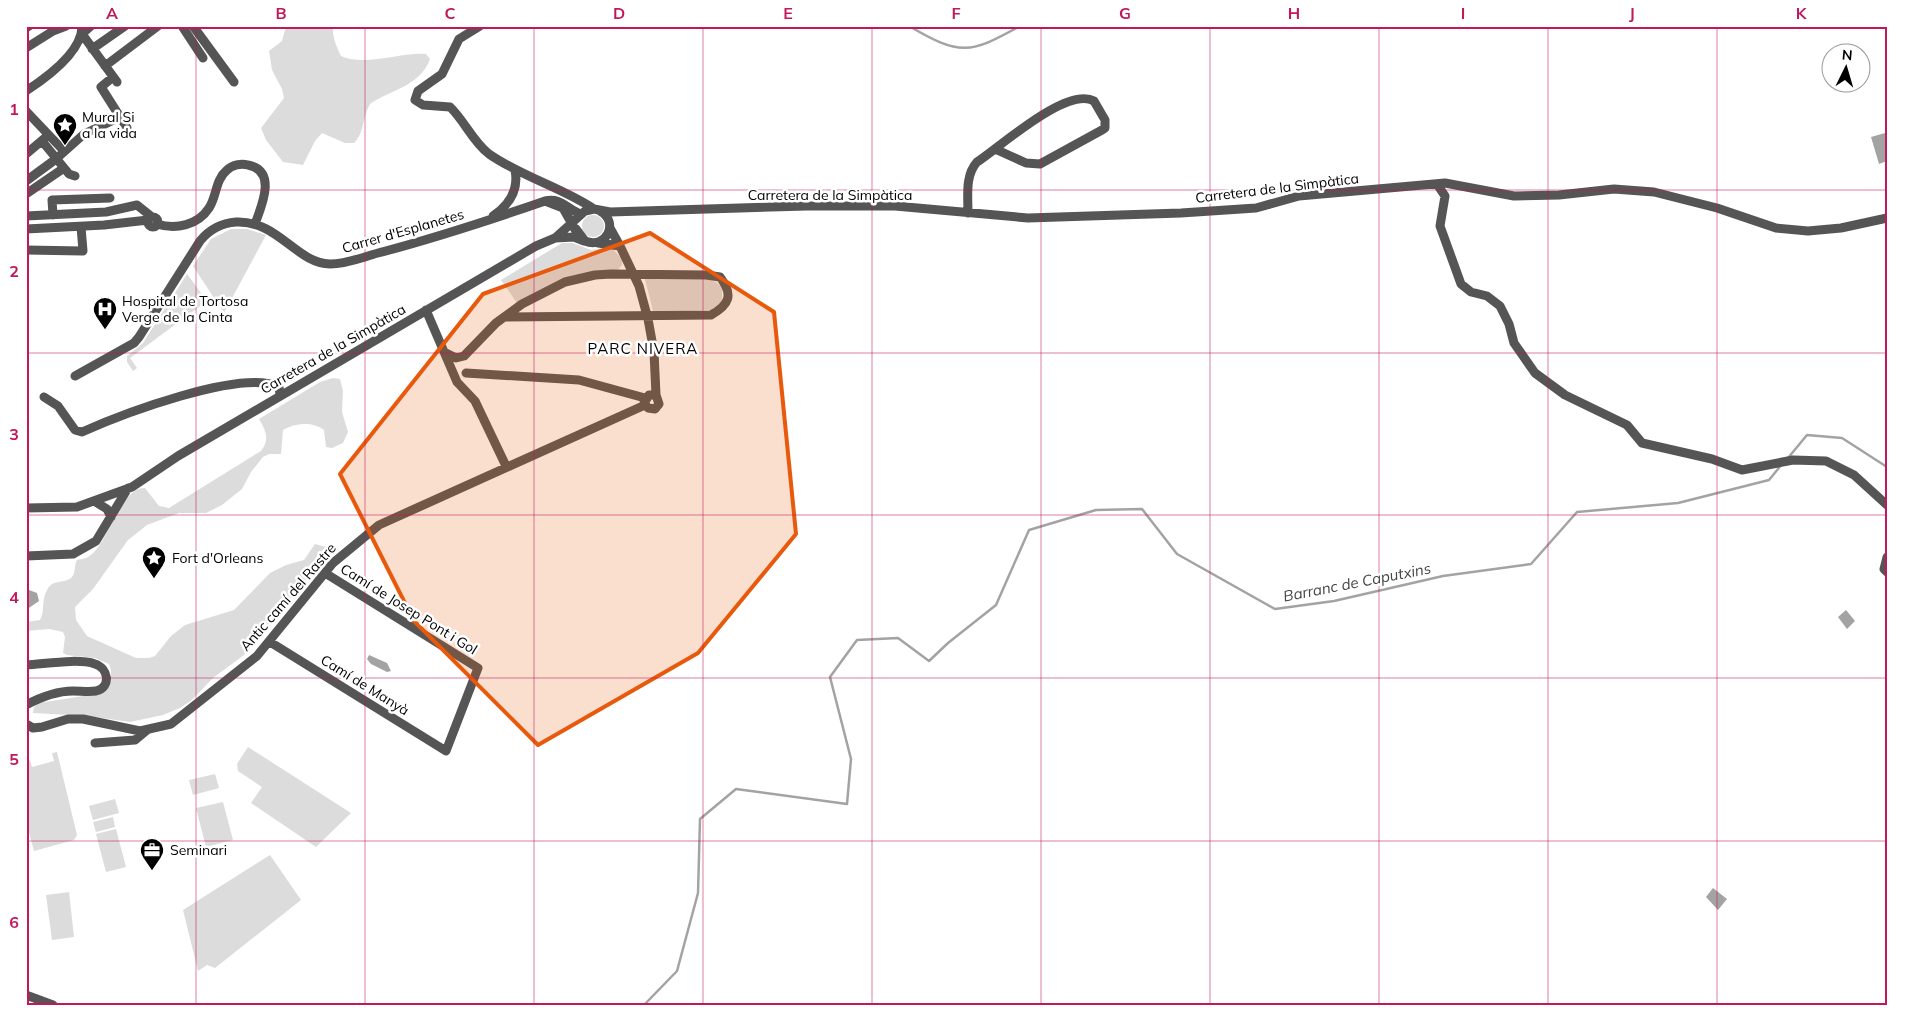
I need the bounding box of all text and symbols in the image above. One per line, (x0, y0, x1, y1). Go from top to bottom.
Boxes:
text: A (106, 3, 118, 23)
text: B (275, 3, 287, 23)
text: C (445, 3, 456, 23)
text: D (613, 3, 625, 23)
text: E (783, 3, 793, 23)
text: F (951, 3, 961, 23)
text: G (1119, 3, 1131, 23)
text: H (1288, 3, 1300, 23)
text: I (1461, 3, 1465, 23)
text: J (1629, 3, 1635, 23)
text: K (1796, 3, 1808, 23)
north arrow (1820, 42, 1870, 92)
text: N (1841, 46, 1853, 64)
text: 1 (9, 99, 19, 119)
place label: Mural Si a la vida (82, 108, 137, 142)
place icon: Mural Si a la vida (52, 112, 78, 146)
street label: Carretera de la Simpàtica (1194, 169, 1360, 207)
street label: Carretera de la Simpàtica (748, 186, 912, 204)
street label: Carrer d'Esplanetes (340, 205, 466, 257)
text: 2 (9, 261, 19, 281)
place label: Hospital de Tortosa Verge de la Cinta (122, 292, 248, 326)
hospital icon: Hospital de Tortosa Verge de la Cinta (92, 296, 118, 330)
street label: Carretera de la Simpàtica (257, 300, 409, 398)
district label: PARC NIVERA (588, 339, 698, 358)
text: 3 (9, 424, 19, 444)
street label: Antic camí del Rastre (236, 539, 340, 655)
place icon: Fort d'Orleans (141, 545, 167, 579)
place label: Fort d'Orleans (172, 549, 264, 567)
water label: Barranc de Caputxins (1282, 558, 1432, 606)
street label: Camí de Josep Pont i Gol (337, 559, 481, 659)
text: 4 (9, 587, 19, 607)
street label: Camí de Manyà (317, 651, 413, 719)
text: 5 (9, 749, 19, 769)
office icon: Seminari (139, 837, 165, 871)
place label: Seminari (170, 841, 227, 859)
text: 6 (9, 912, 19, 932)

